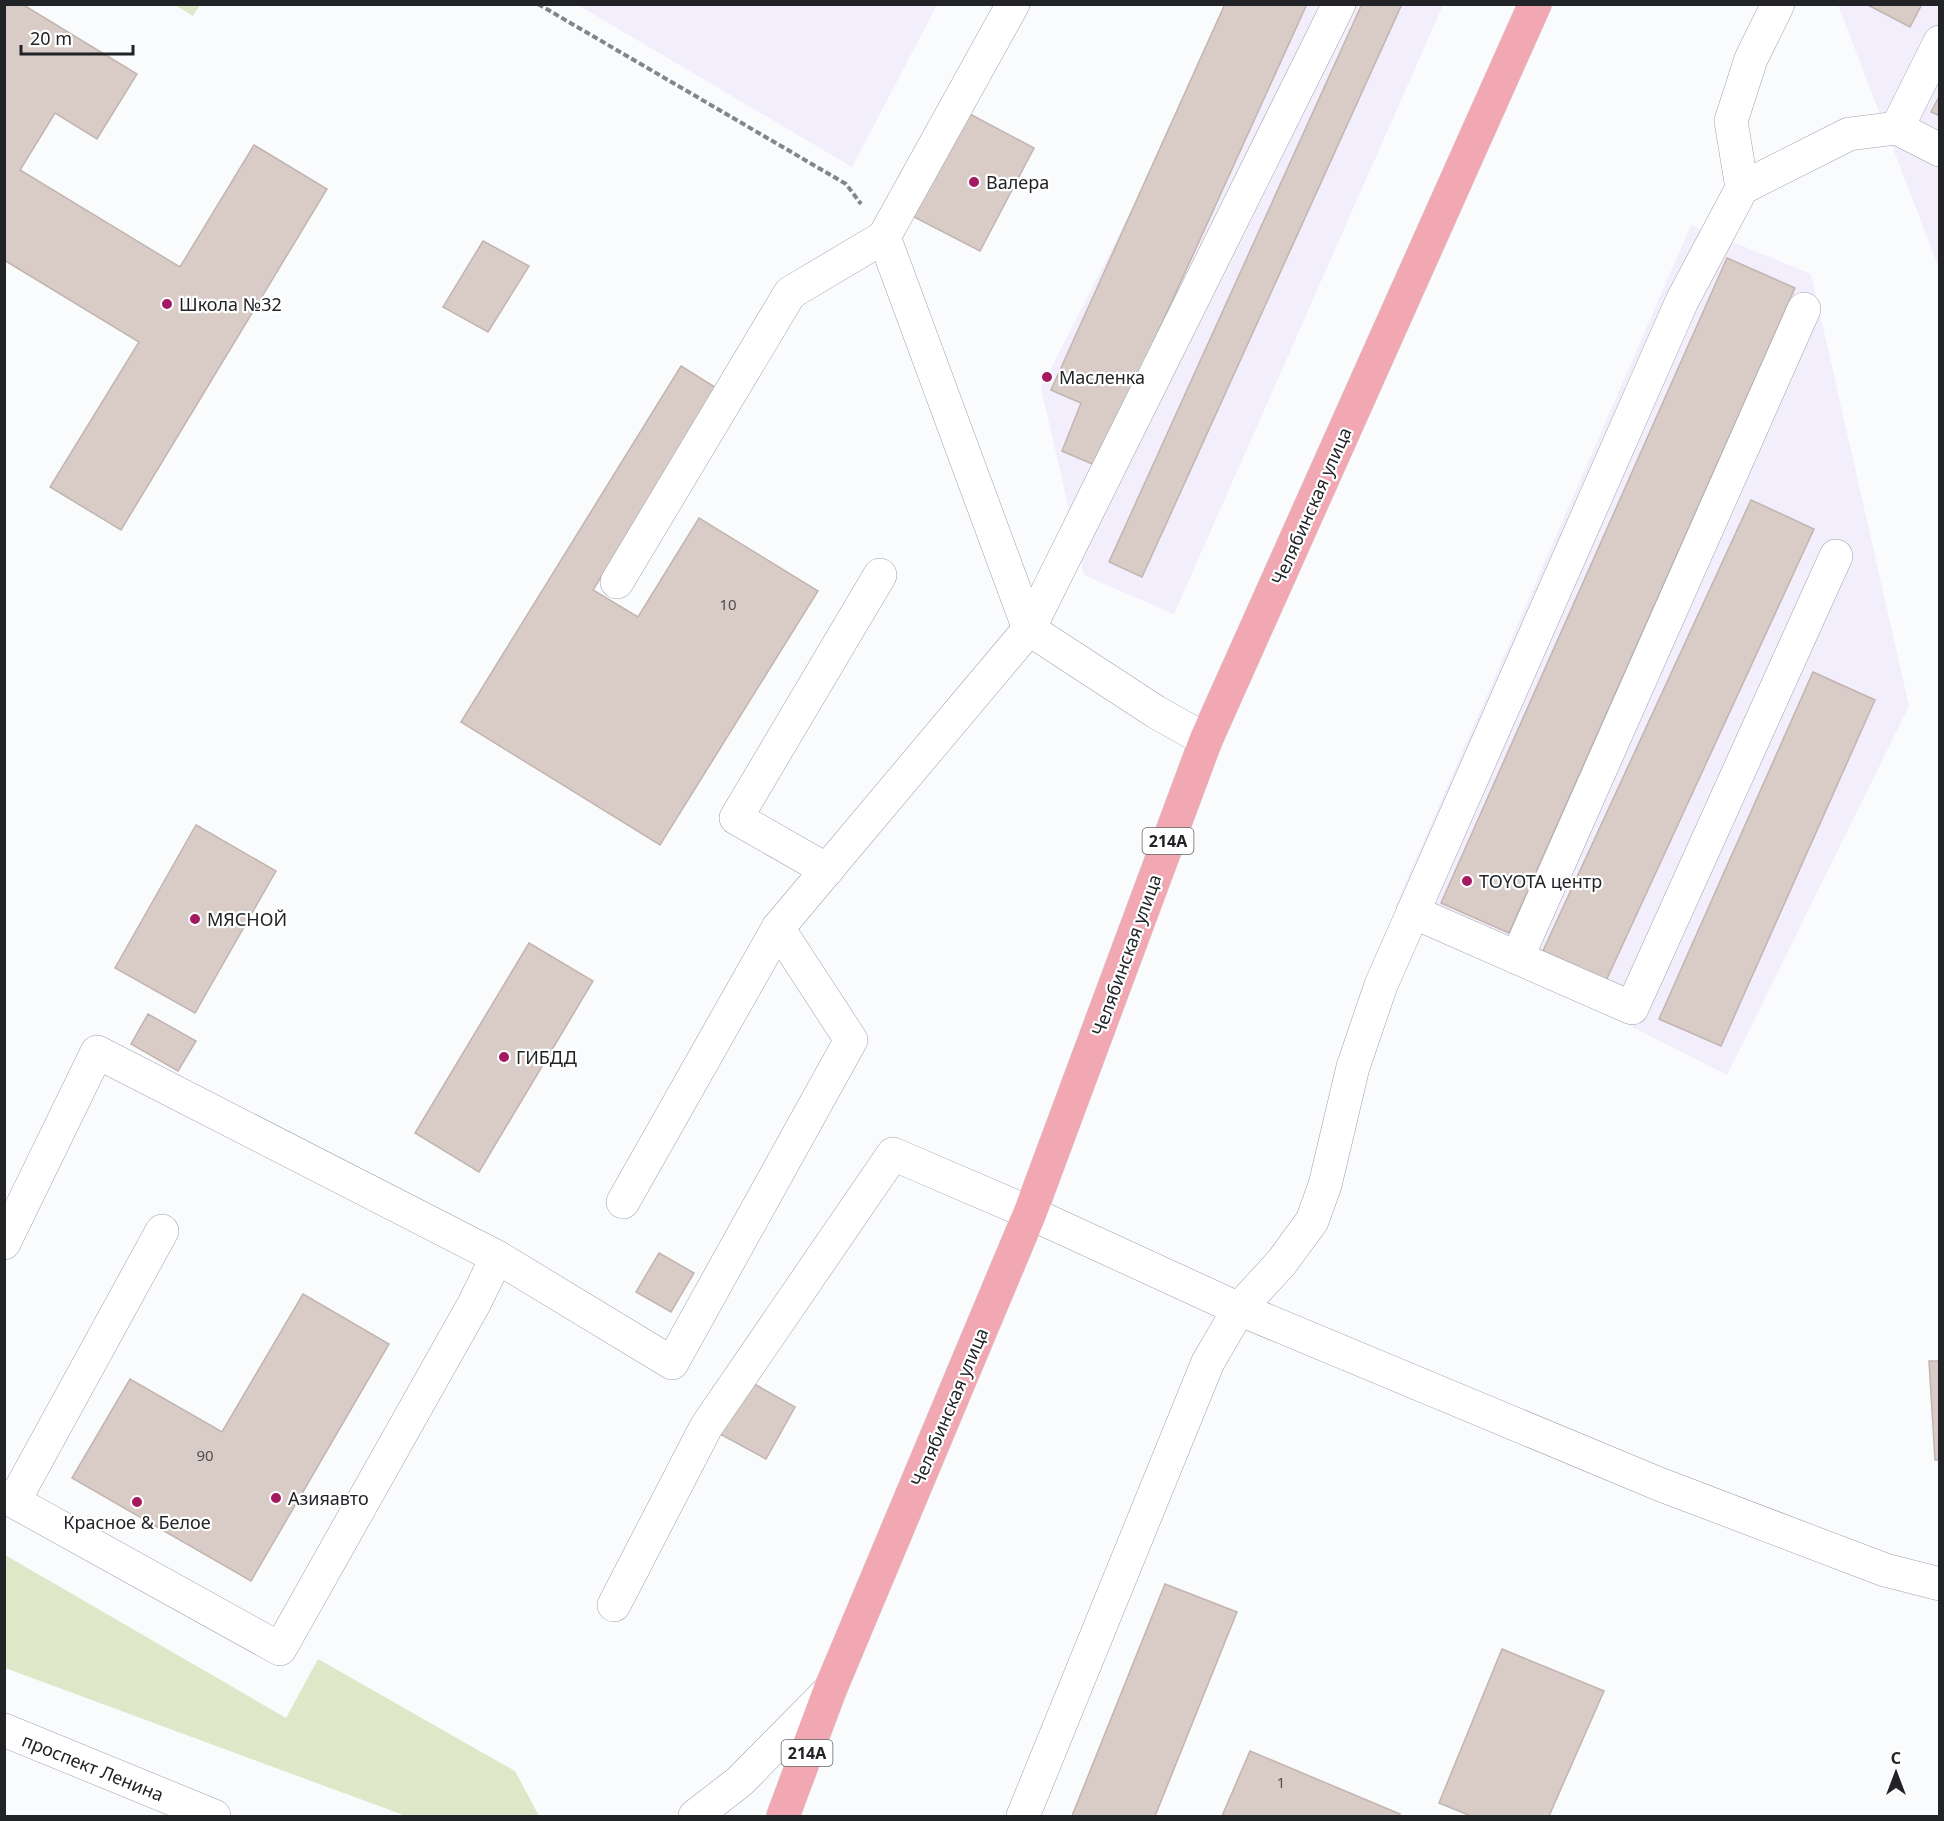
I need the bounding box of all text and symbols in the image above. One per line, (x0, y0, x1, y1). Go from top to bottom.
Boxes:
scale bar (21, 18, 134, 56)
text: 20 m (30, 26, 72, 50)
place label: Валера (986, 170, 1049, 194)
marker: Валера (967, 175, 981, 189)
place label: Школа №32 (179, 292, 282, 316)
marker: Школа №32 (160, 297, 174, 311)
place label: Масленка (1059, 365, 1145, 389)
marker: Масленка (1040, 370, 1054, 384)
street label: Челябинская улица (1265, 423, 1357, 589)
house number: 10 (719, 594, 737, 614)
road number: 214А (1142, 828, 1194, 854)
place label: TOYOTA центр (1479, 869, 1602, 893)
street label: Челябинская улица (1086, 871, 1166, 1039)
marker: TOYOTA центр (1460, 874, 1474, 888)
place label: МЯСНОЙ (207, 907, 287, 931)
marker: МЯСНОЙ (188, 912, 202, 926)
place label: ГИБДД (516, 1045, 577, 1069)
marker: ГИБДД (497, 1050, 511, 1064)
street label: Челябинская улица (905, 1324, 993, 1490)
house number: 90 (196, 1445, 214, 1465)
place label: Азияавто (288, 1486, 369, 1510)
marker: Азияавто (269, 1491, 283, 1505)
marker: Красное & Белое (130, 1495, 144, 1509)
place label: Красное & Белое (63, 1510, 211, 1534)
street label: проспект Ленина (19, 1728, 167, 1806)
road number: 214А (782, 1740, 832, 1766)
north arrow (1866, 1743, 1926, 1803)
text: С (1891, 1747, 1901, 1769)
house number: 1 (1277, 1772, 1285, 1792)

